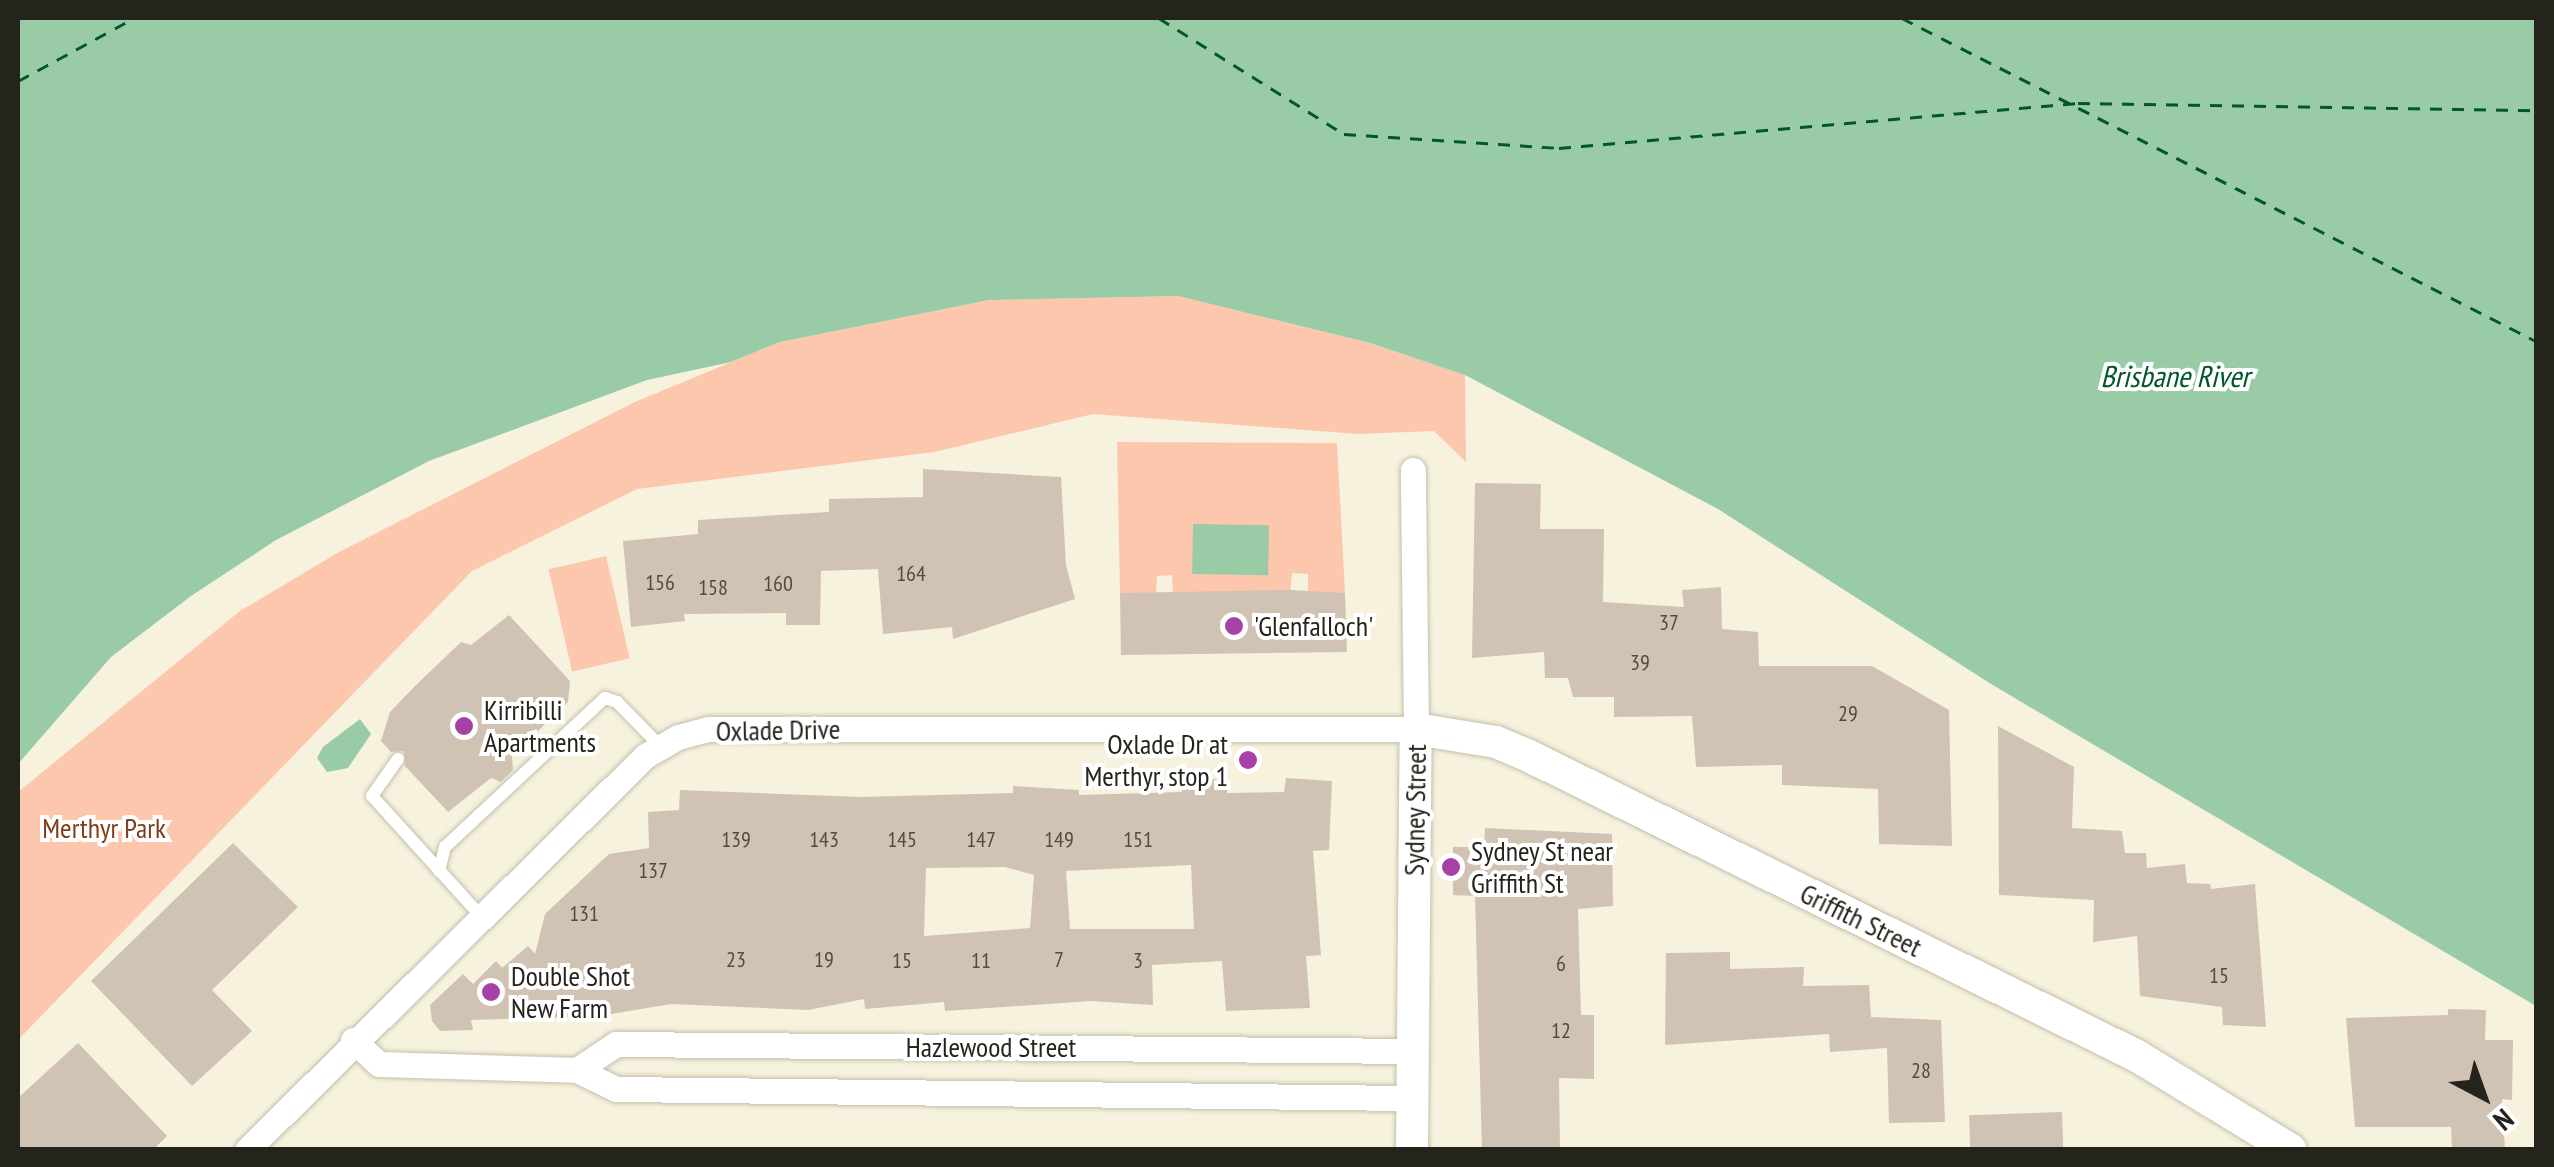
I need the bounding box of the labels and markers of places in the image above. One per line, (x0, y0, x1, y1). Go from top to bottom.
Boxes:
place label: 'Glenfalloch' (1254, 609, 1373, 643)
marker: 'Glenfalloch' (1223, 615, 1245, 637)
place label: Kirribilli Apartments (484, 693, 596, 759)
marker: Kirribilli Apartments (453, 715, 475, 737)
place label: Oxlade Dr at Merthyr, stop 1 (1083, 727, 1228, 793)
marker: Oxlade Dr at Merthyr, stop 1 (1237, 749, 1259, 771)
place label: Sydney St near Griffith St (1471, 834, 1614, 900)
marker: Sydney St near Griffith St (1440, 856, 1462, 878)
place label: Double Shot New Farm (511, 959, 630, 1025)
marker: Double Shot New Farm (480, 981, 502, 1003)

